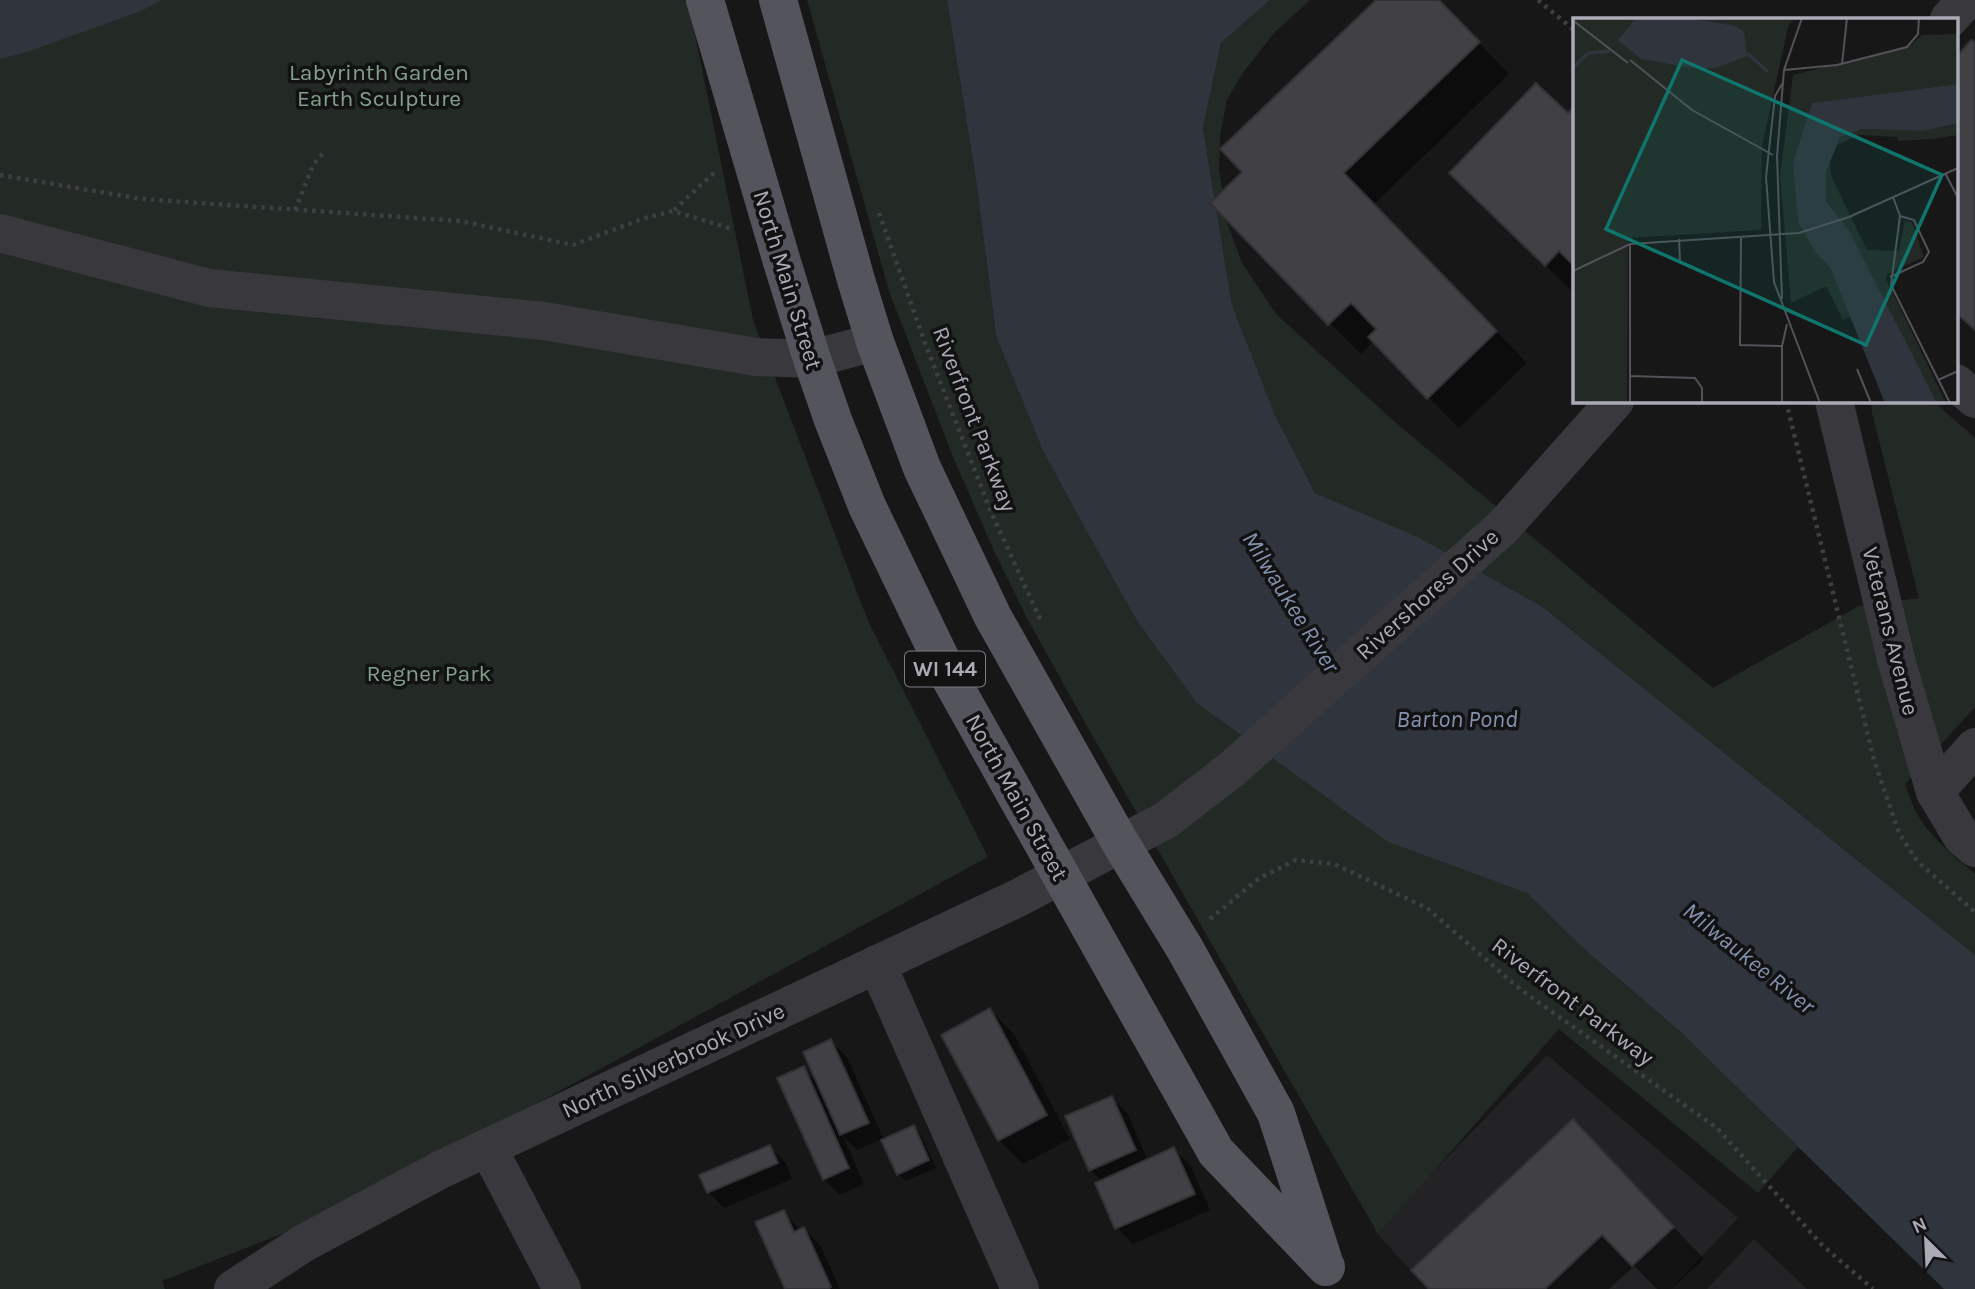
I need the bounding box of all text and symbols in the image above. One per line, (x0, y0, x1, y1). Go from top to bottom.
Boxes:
inset map (1573, 18, 1958, 402)
park label: Labyrinth Garden Earth Sculpture (289, 59, 469, 112)
street label: North Main Street (747, 187, 828, 373)
street label: Riverfront Parkway (927, 323, 1022, 516)
street label: Rivershores Drive (1350, 523, 1504, 665)
water label: Milwaukee River (1236, 526, 1346, 678)
street label: Veterans Avenue (1857, 544, 1924, 718)
road number: WI 144 (905, 652, 985, 686)
park label: Regner Park (366, 660, 492, 687)
water label: Barton Pond (1396, 705, 1518, 733)
street label: North Main Street (960, 709, 1074, 885)
water label: Milwaukee River (1678, 896, 1821, 1020)
street label: Riverfront Parkway (1486, 932, 1659, 1071)
street label: North Silverbrook Drive (558, 997, 789, 1124)
north arrow (1891, 1205, 1961, 1275)
text: N (1909, 1213, 1930, 1238)

